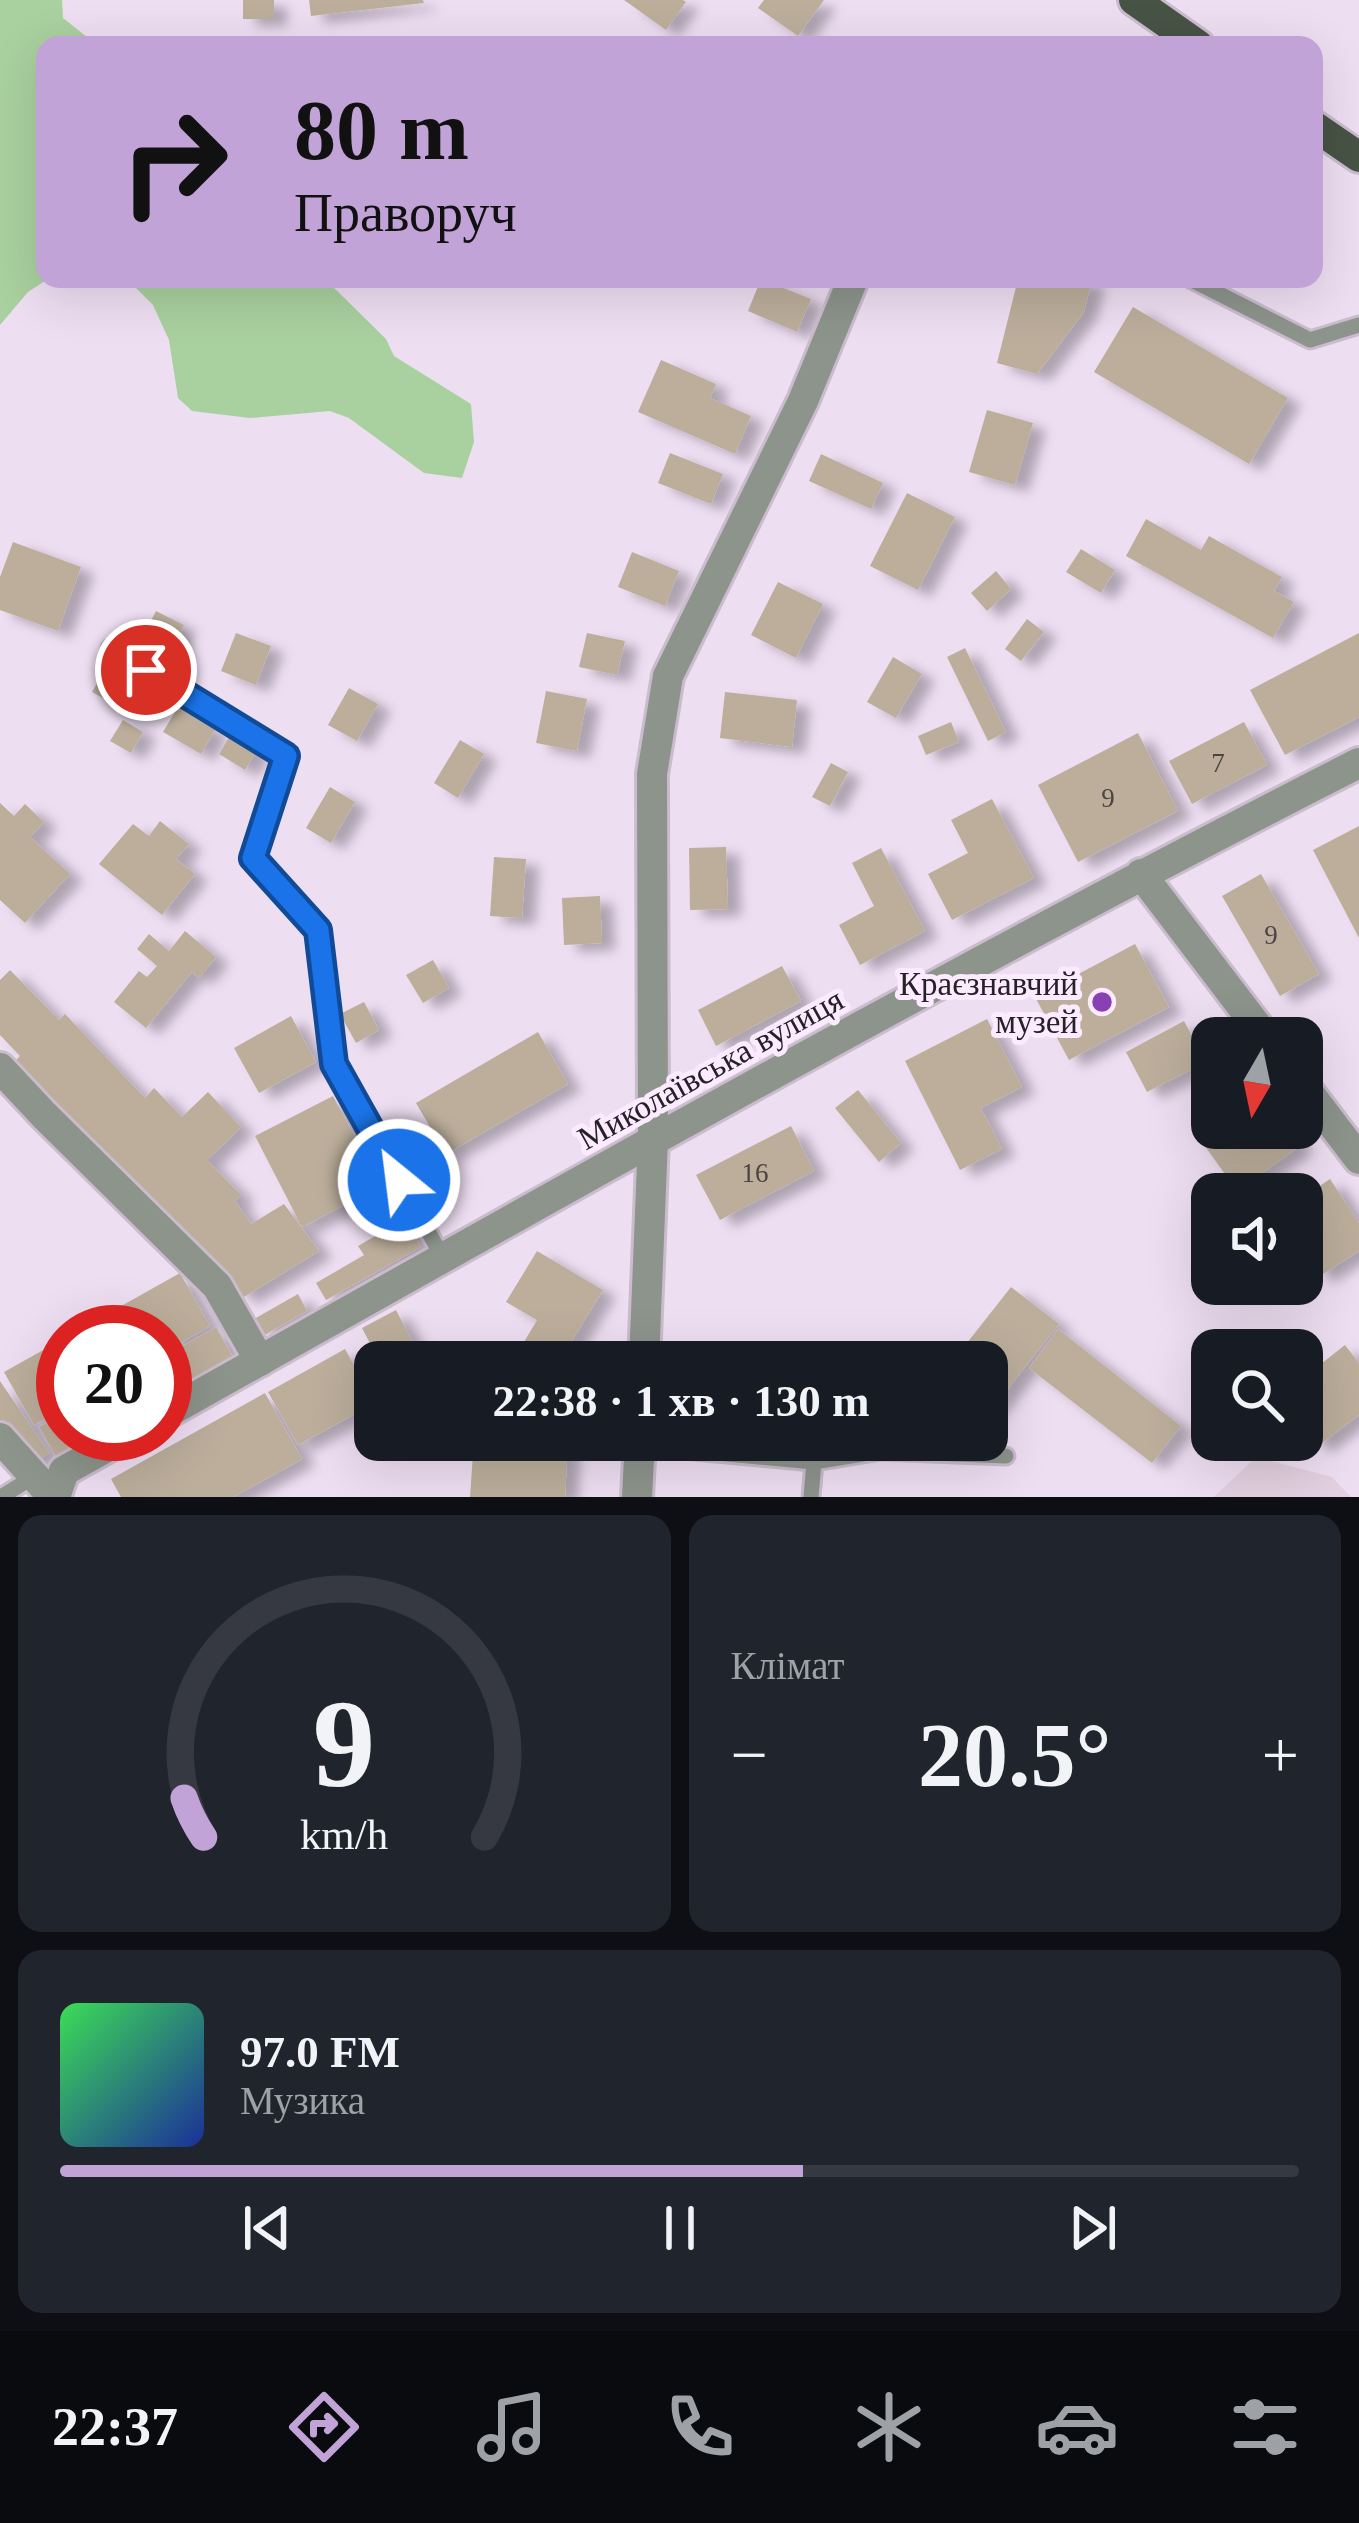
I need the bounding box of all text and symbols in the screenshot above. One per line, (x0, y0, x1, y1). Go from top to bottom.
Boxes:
icon: right (96, 84, 252, 240)
text: 80 m (294, 84, 469, 177)
text: Праворуч (294, 183, 517, 243)
pin (95, 619, 197, 721)
icon: arrive (113, 637, 179, 703)
house number: 7 (1211, 748, 1225, 778)
house number: 9 (1101, 783, 1115, 813)
house number: 9 (1264, 920, 1278, 950)
place label: Краєзнавчий музей (899, 966, 1078, 1040)
street label: Миколаївська вулиця (572, 981, 849, 1157)
marker: Краєзнавчий музей (1089, 989, 1115, 1015)
north arrow (1191, 1017, 1323, 1149)
map controls (1191, 1017, 1323, 1461)
position arrow (336, 1117, 462, 1243)
house number: 16 (742, 1158, 769, 1188)
button: sound (1191, 1173, 1323, 1305)
speed limit sign: 20 (36, 1305, 192, 1461)
button: search (1191, 1329, 1323, 1461)
text: 22:38 · 1 хв · 130 m (493, 1376, 869, 1426)
text: Клімат (731, 1644, 845, 1687)
text: 9 (313, 1675, 375, 1813)
text: 20.5° (918, 1706, 1112, 1805)
text: − (731, 1718, 768, 1791)
text: + (1262, 1718, 1299, 1791)
text: km/h (300, 1810, 388, 1857)
text: 97.0 FM (240, 2027, 400, 2077)
text: Музика (240, 2079, 365, 2122)
icon: previous (234, 2195, 300, 2261)
icon: pause (647, 2195, 713, 2261)
icon: next (1060, 2195, 1126, 2261)
icon: directions (282, 2385, 366, 2469)
icon: music (470, 2385, 554, 2469)
icon: phone (658, 2385, 742, 2469)
icon: climate (847, 2385, 931, 2469)
icon: car (1035, 2385, 1119, 2469)
icon: filters (1223, 2385, 1307, 2469)
text: 22:37 (52, 2397, 178, 2457)

